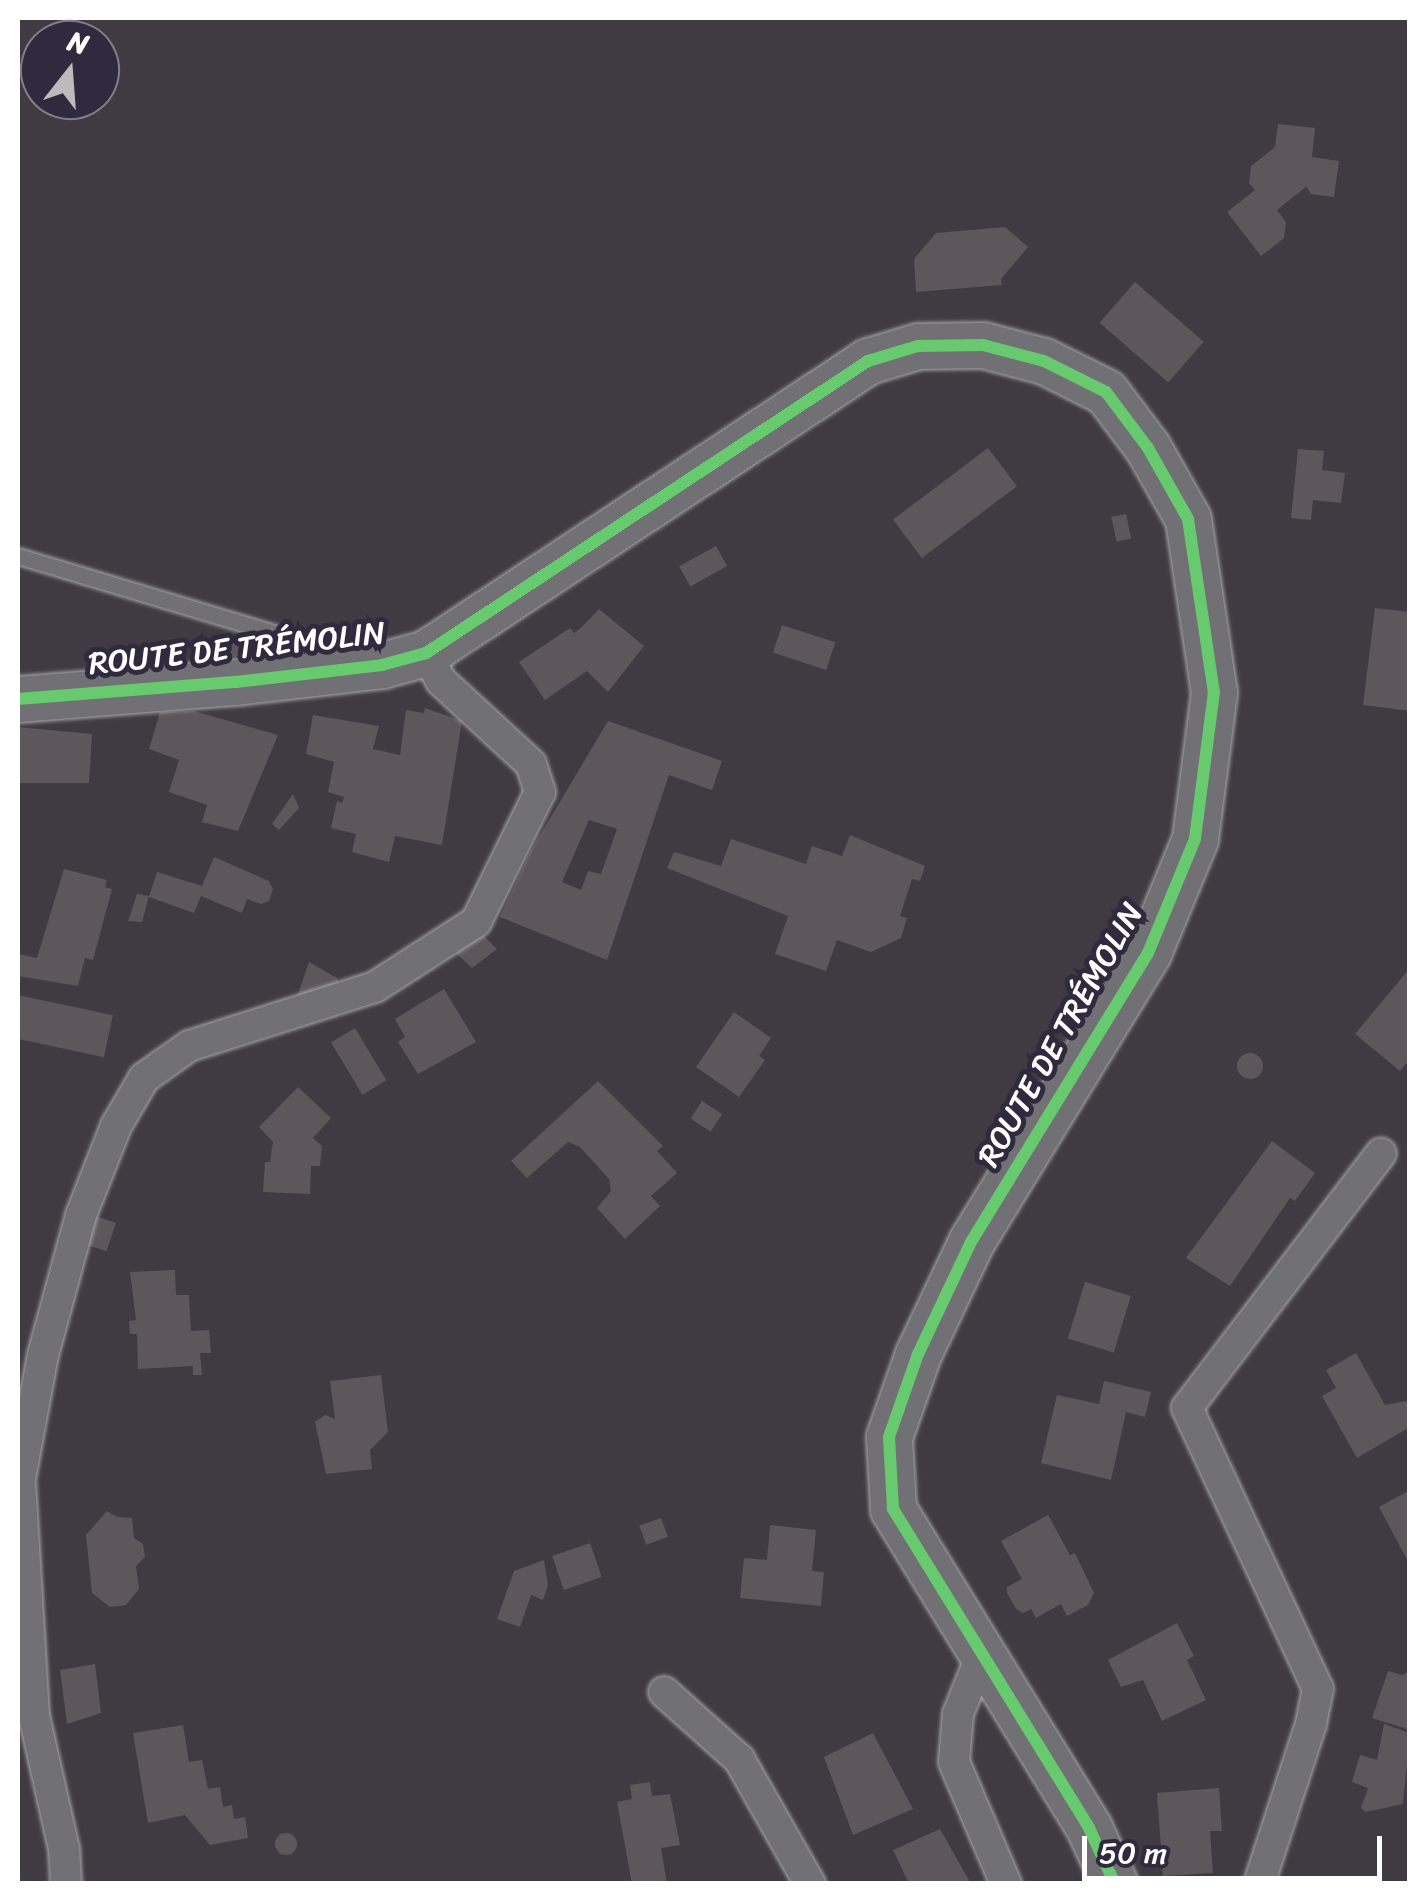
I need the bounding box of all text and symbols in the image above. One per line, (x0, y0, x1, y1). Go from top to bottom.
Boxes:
text: N (62, 16, 95, 69)
north arrow (20, 20, 120, 120)
street label: ROUTE DE TRÉMOLIN (87, 614, 387, 684)
street label: ROUTE DE TRÉMOLIN (970, 896, 1152, 1174)
scale bar (1087, 1816, 1387, 1878)
text: 50 m (1099, 1826, 1167, 1880)

